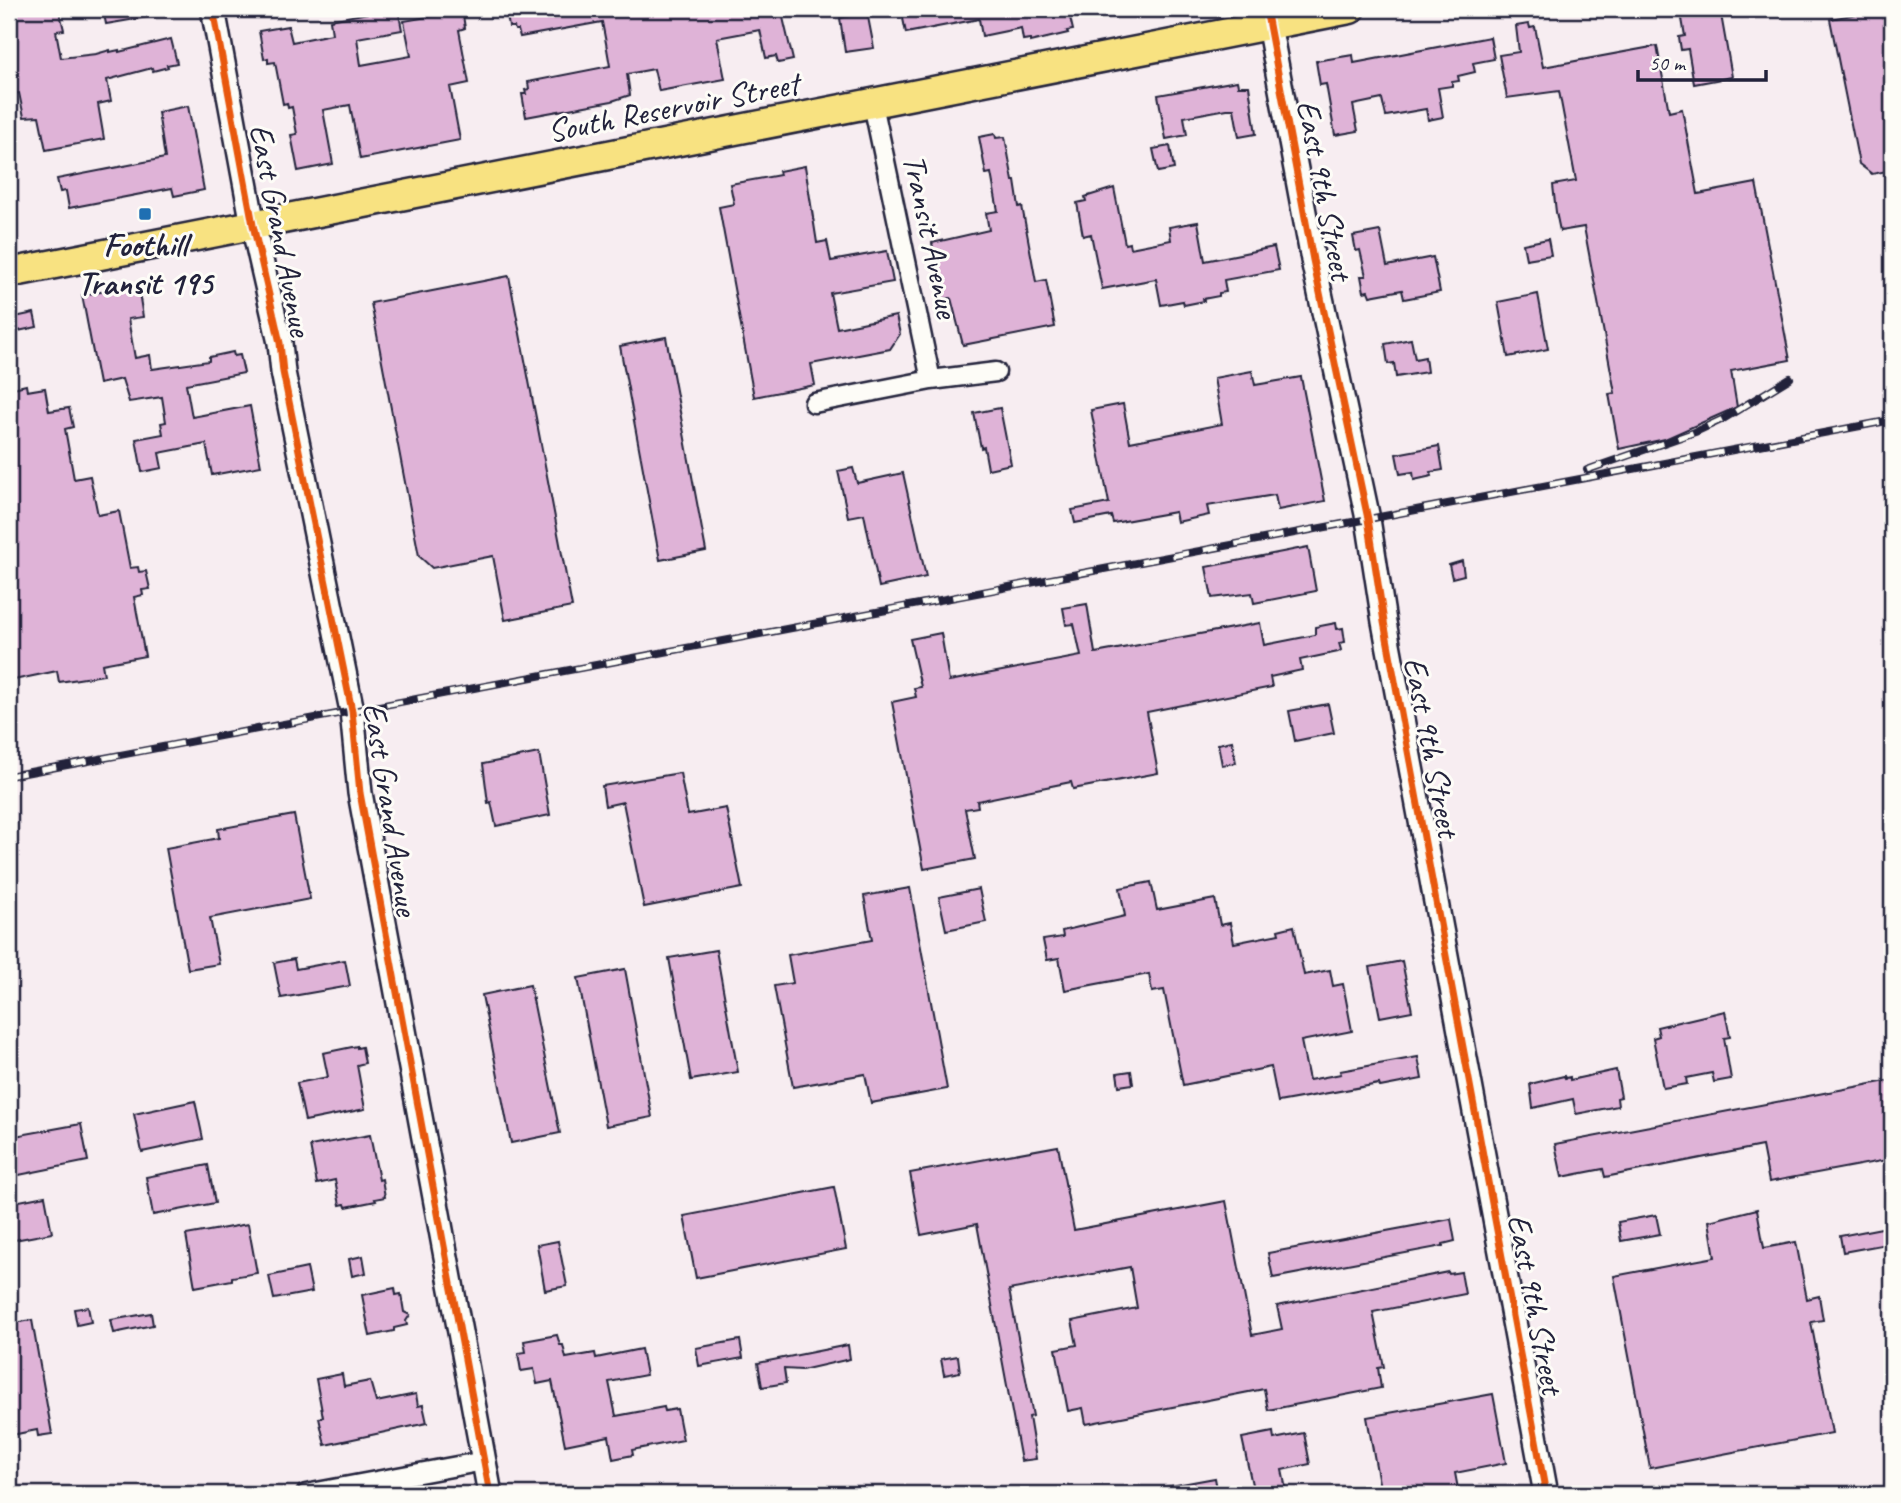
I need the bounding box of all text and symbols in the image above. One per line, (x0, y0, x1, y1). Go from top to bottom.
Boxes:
scale bar (1638, 38, 1766, 82)
text: 50 m (1649, 50, 1687, 76)
street label: South Reservoir Street (544, 61, 806, 152)
street label: East 9th Street (1287, 97, 1364, 286)
street label: East Grand Avenue (240, 121, 323, 342)
street label: Transit Avenue (893, 151, 969, 324)
marker: Foothill Transit 195 (137, 206, 153, 222)
place label: Foothill Transit 195 (78, 224, 215, 304)
street label: East 9th Street (1394, 654, 1471, 843)
street label: East Grand Avenue (353, 700, 429, 921)
street label: East 9th Street (1498, 1211, 1575, 1400)

